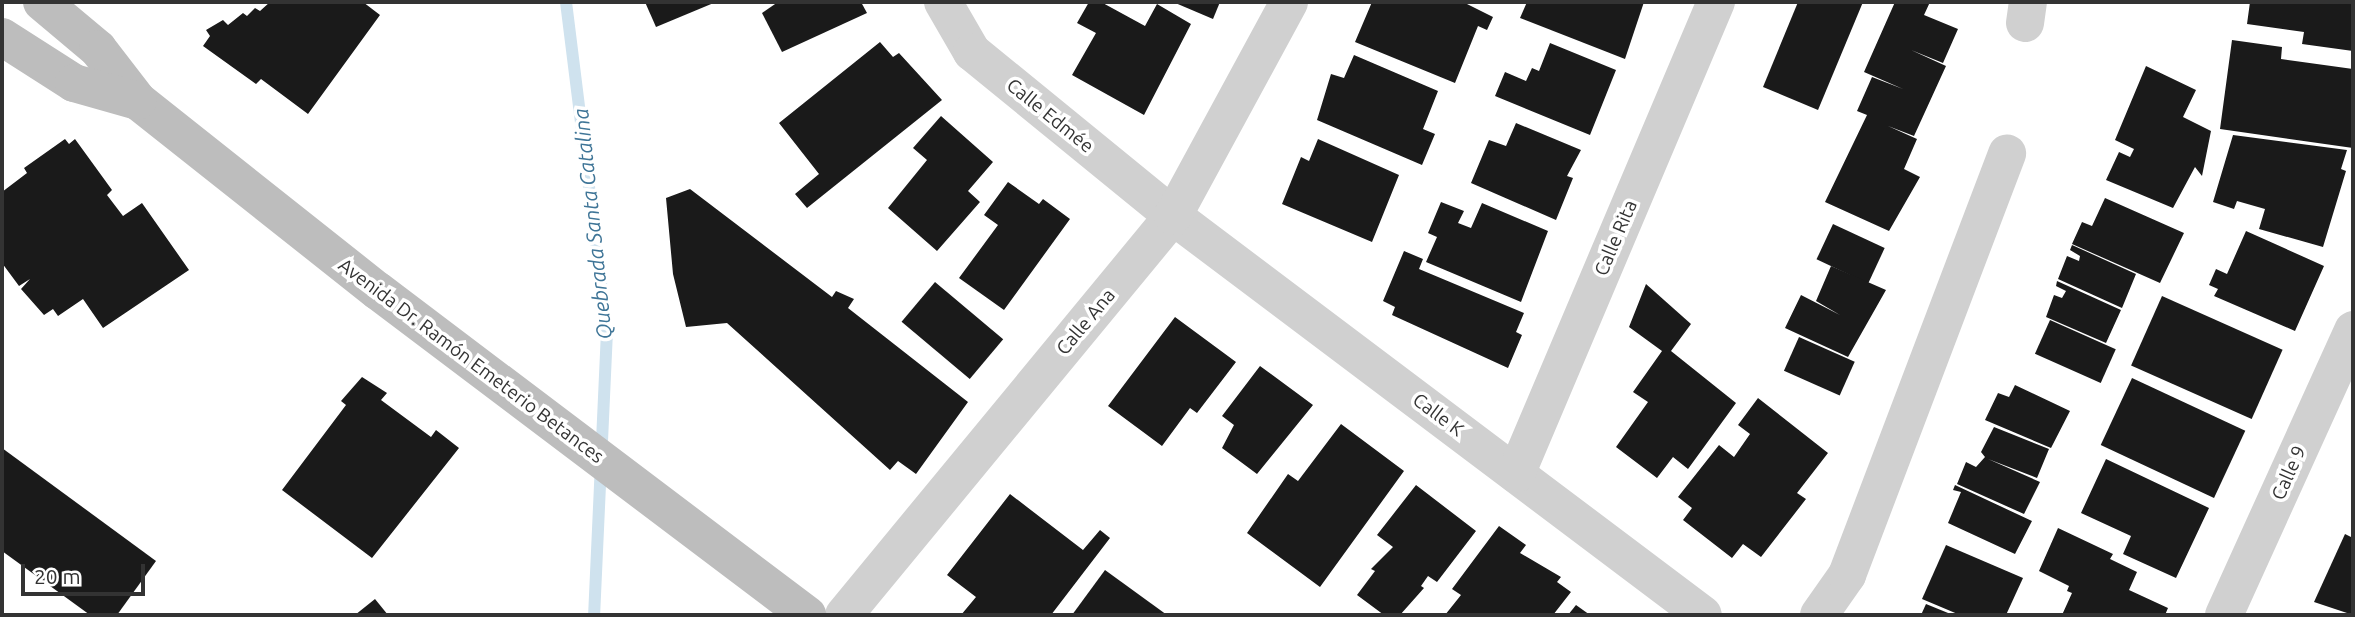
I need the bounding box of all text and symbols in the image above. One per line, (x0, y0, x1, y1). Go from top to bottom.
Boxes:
street label: Calle Edmée (1002, 74, 1098, 158)
water label: Quebrada Santa Catalina (567, 107, 617, 341)
street label: Calle Rita (1590, 197, 1642, 279)
street label: Avenida Dr. Ramón Emeterio Betances (334, 254, 608, 468)
street label: Calle Ana (1052, 284, 1120, 360)
street label: Calle K (1408, 389, 1468, 441)
street label: Calle 9 (2267, 442, 2311, 504)
scale bar (24, 550, 149, 594)
text: 20 m (34, 564, 81, 588)

